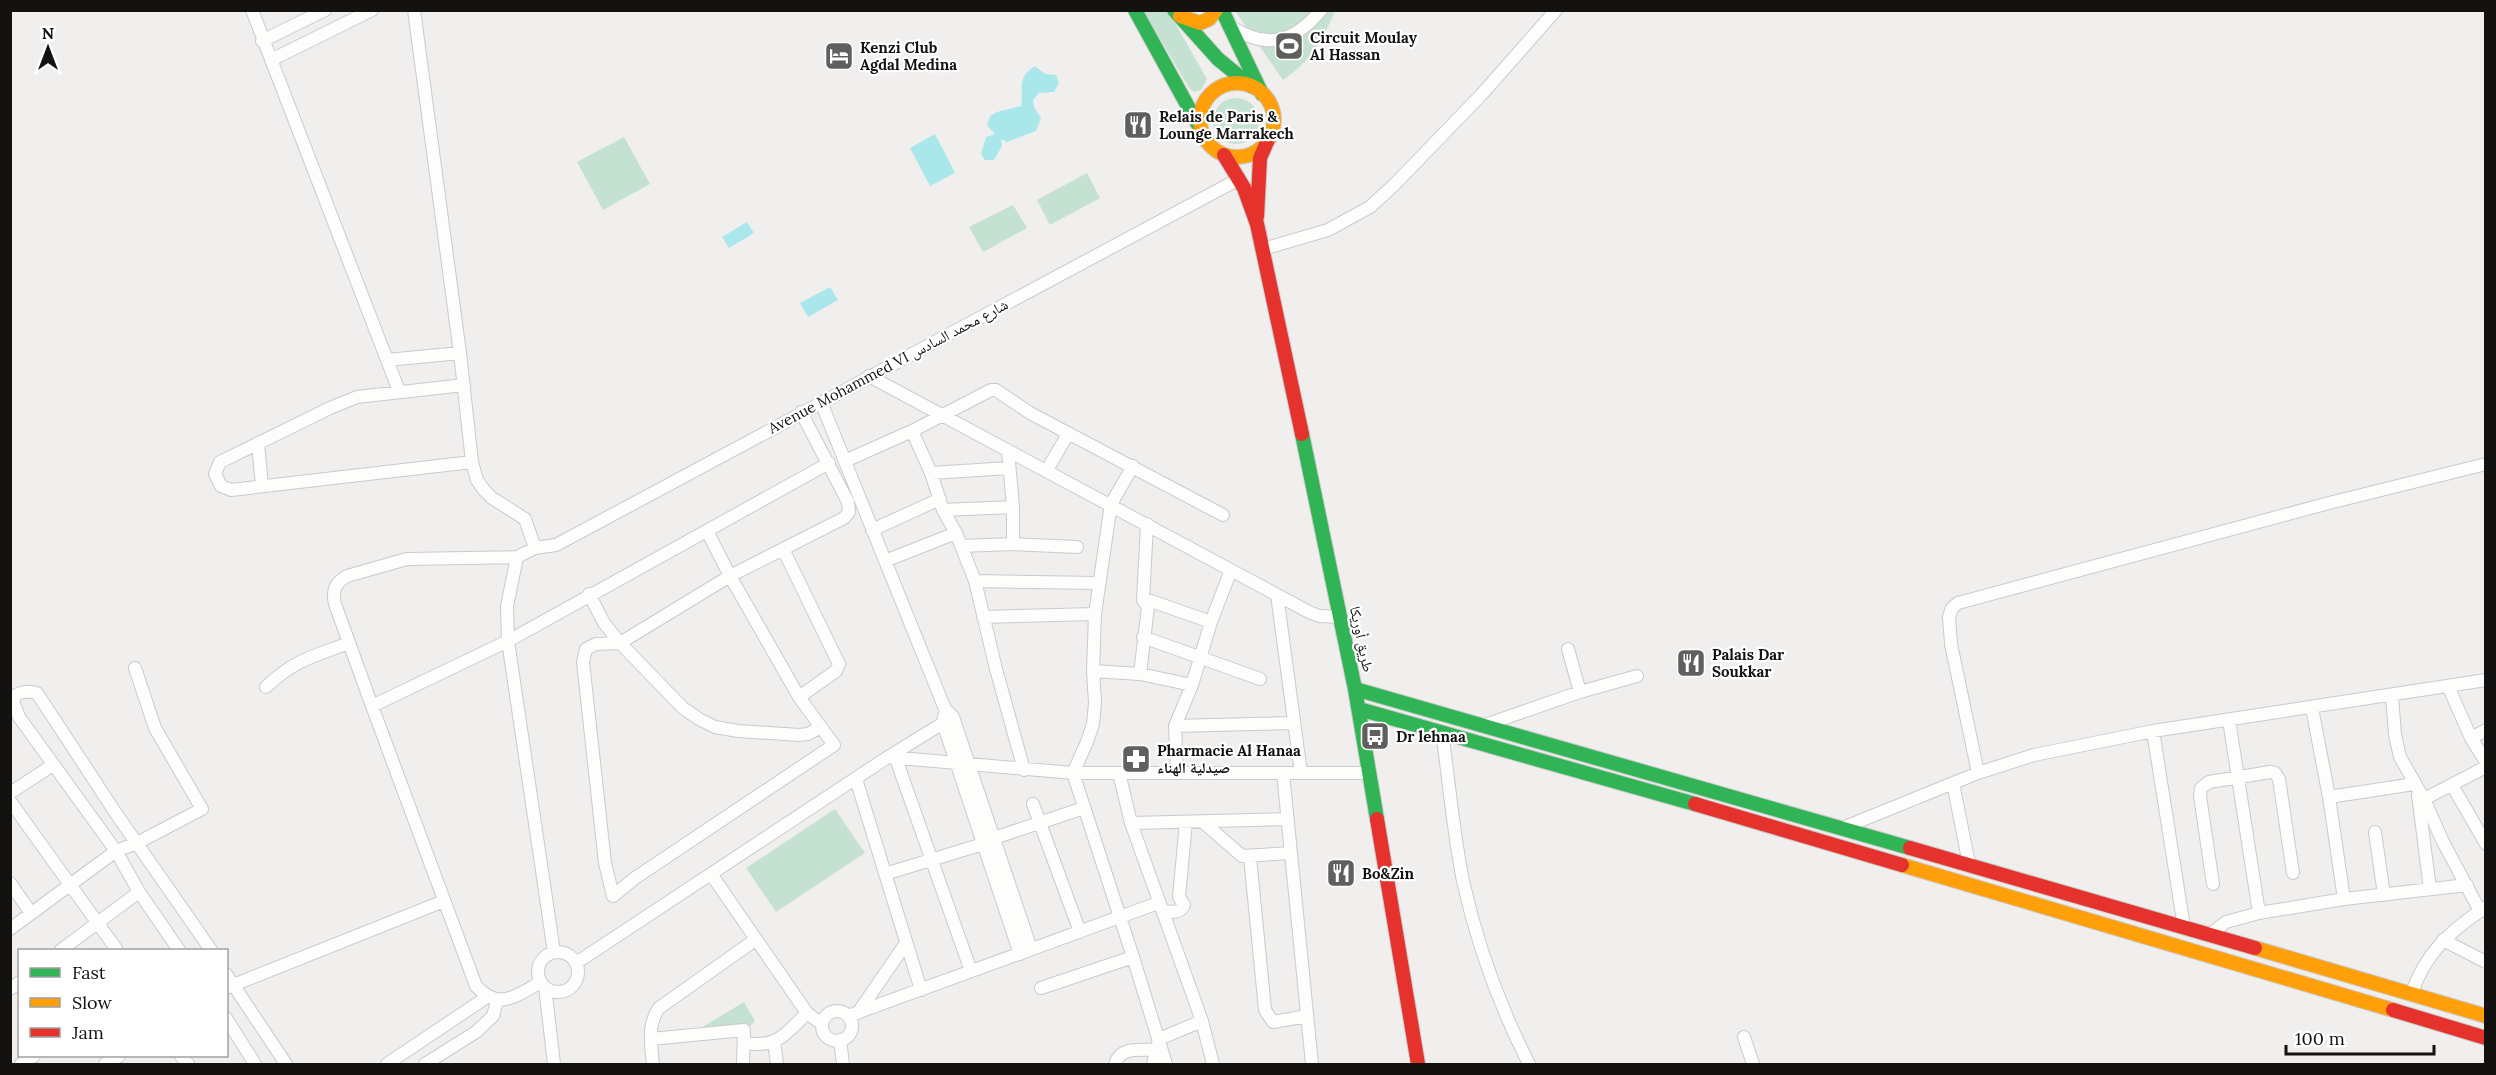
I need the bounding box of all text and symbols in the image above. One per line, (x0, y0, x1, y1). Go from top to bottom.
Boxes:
north arrow (18, 18, 78, 78)
text: N (42, 23, 54, 43)
place label: Circuit Moulay Al Hassan (1310, 28, 1418, 64)
sports icon: Circuit Moulay Al Hassan (1273, 30, 1305, 62)
place label: Kenzi Club Agdal Medina (860, 38, 957, 74)
hotel icon: Kenzi Club Agdal Medina (823, 40, 855, 72)
place label: Relais de Paris & Lounge Marrakech (1159, 107, 1295, 143)
restaurant icon: Relais de Paris & Lounge Marrakech (1122, 109, 1154, 141)
street label: Avenue Mohammed VI شارع محمد السادس (764, 294, 1012, 439)
street label: طريق أوريكا (1345, 604, 1378, 674)
place label: Palais Dar Soukkar (1712, 645, 1785, 681)
restaurant icon: Palais Dar Soukkar (1675, 647, 1707, 679)
bus stop icon: Dr lehnaa (1359, 720, 1391, 752)
place label: Dr lehnaa (1396, 727, 1466, 746)
place label: Pharmacie Al Hanaa صيدلية الهناء (1157, 741, 1301, 777)
pharmacy icon: Pharmacie Al Hanaa صيدلية الهناء (1120, 743, 1152, 775)
restaurant icon: Bo&Zin (1325, 857, 1357, 889)
place label: Bo&Zin (1362, 864, 1414, 883)
legend (18, 949, 228, 1057)
text: Fast (72, 961, 106, 984)
text: Slow (72, 991, 112, 1014)
scale bar (2286, 1018, 2434, 1056)
text: Jam (71, 1021, 104, 1044)
text: 100 m (2295, 1027, 2345, 1050)

